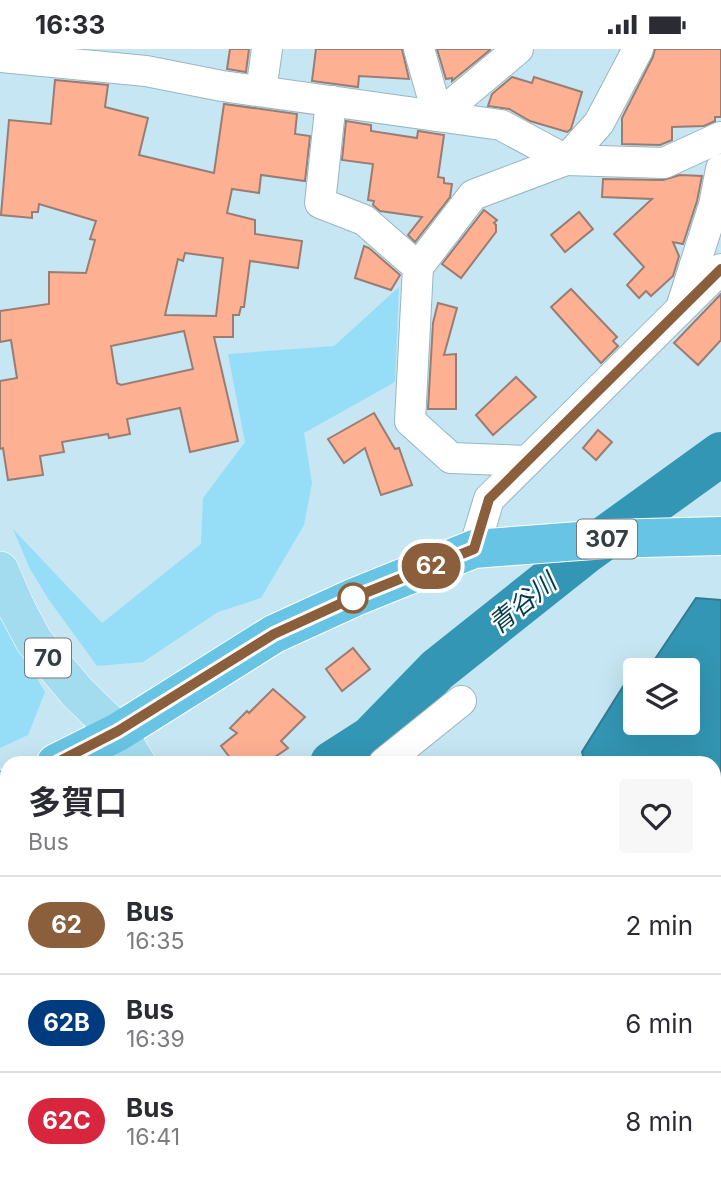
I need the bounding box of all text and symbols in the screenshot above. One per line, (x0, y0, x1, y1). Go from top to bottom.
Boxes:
text: 16:33 (35, 9, 105, 40)
road number: 307 (577, 519, 637, 559)
line badge: 62 (400, 543, 462, 589)
text: 62 (416, 551, 446, 580)
water label: 青谷川 (482, 565, 564, 640)
unlabelled marker (338, 583, 368, 613)
road number: 70 (25, 639, 71, 677)
map controls (623, 658, 700, 735)
button: layers (623, 658, 700, 735)
button: heart (619, 779, 693, 853)
text: 多賀口 (28, 782, 127, 822)
text: Bus (28, 828, 69, 856)
text: Bus (126, 896, 174, 927)
text: 62 (51, 910, 82, 939)
text: 2 min (625, 910, 693, 941)
text: 16:35 (126, 927, 184, 955)
text: Bus (126, 994, 174, 1025)
text: 62B (43, 1008, 90, 1037)
text: 6 min (625, 1008, 693, 1039)
text: 16:39 (126, 1025, 185, 1053)
text: Bus (126, 1092, 174, 1123)
text: 62C (42, 1106, 91, 1135)
text: 8 min (625, 1106, 693, 1137)
text: 16:41 (126, 1123, 180, 1151)

